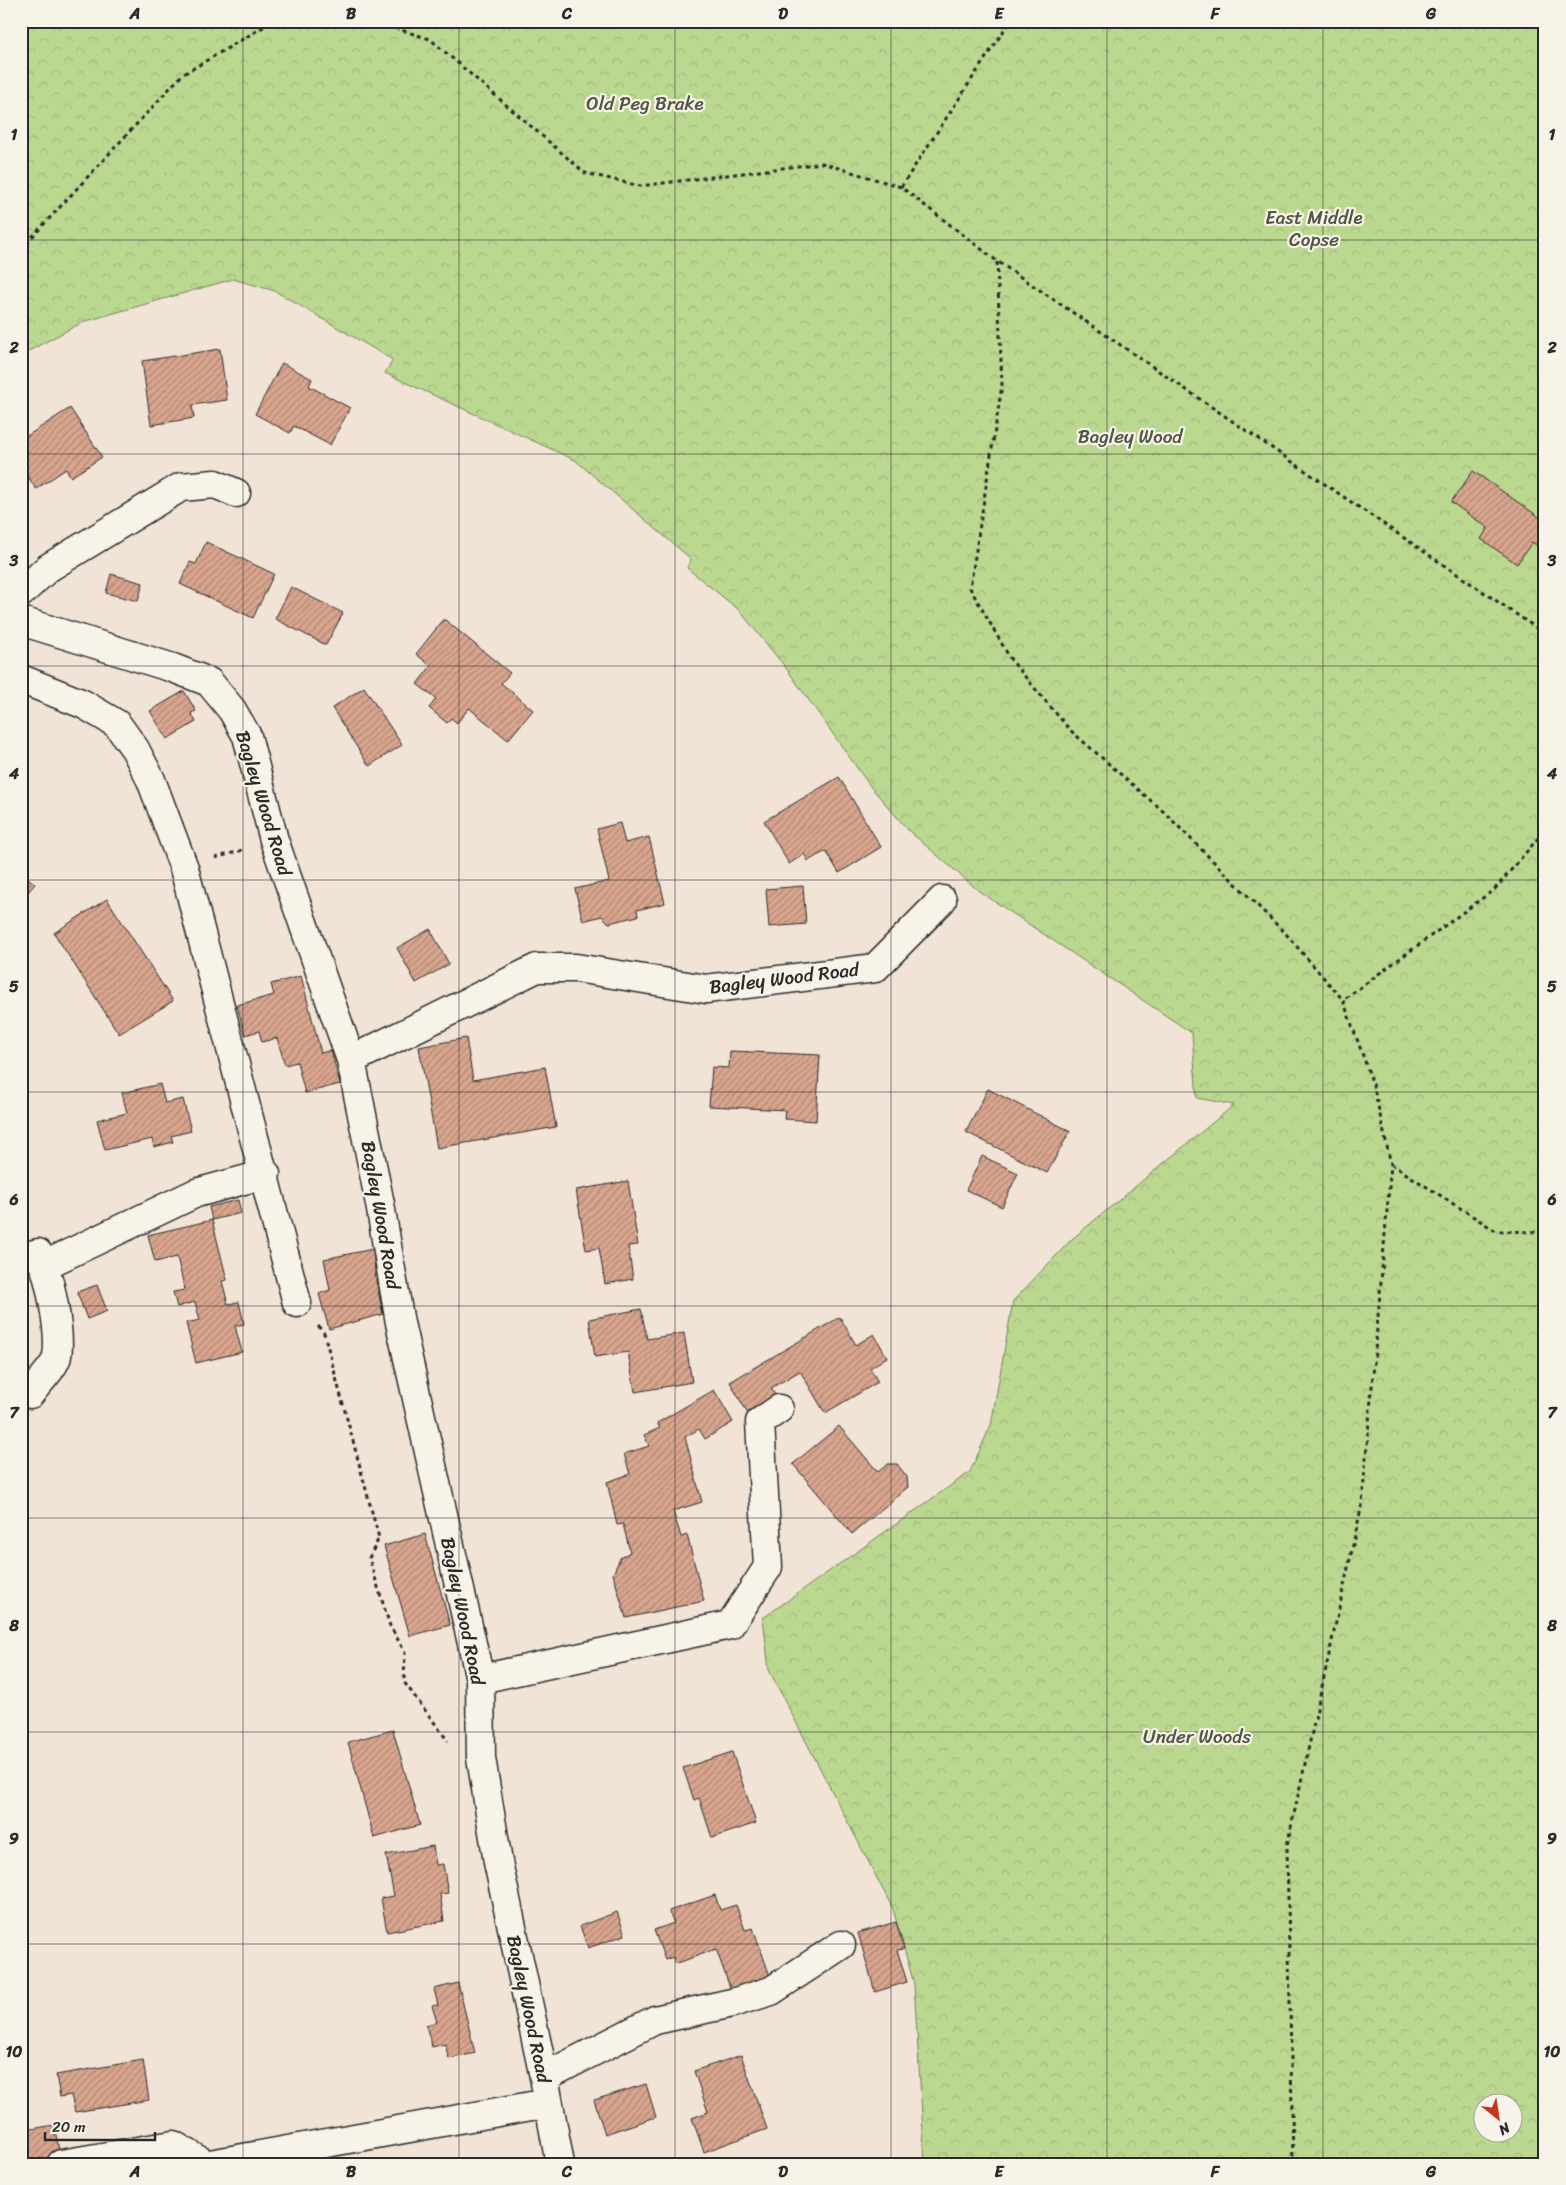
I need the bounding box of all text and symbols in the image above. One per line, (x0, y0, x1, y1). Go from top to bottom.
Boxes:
text: A (129, 0, 140, 28)
text: B (346, 0, 357, 28)
text: C (561, 0, 573, 28)
text: D (778, 0, 788, 28)
text: E (995, 0, 1005, 28)
text: F (1210, 0, 1221, 28)
text: G (1425, 0, 1437, 28)
park label: Old Peg Brake (586, 87, 704, 120)
text: 1 (11, 120, 18, 149)
text: 1 (1549, 120, 1556, 149)
park label: East Middle Copse (1265, 201, 1363, 256)
text: 2 (8, 333, 19, 362)
text: 2 (1546, 333, 1557, 362)
park label: Bagley Wood (1078, 420, 1184, 453)
text: 3 (9, 546, 19, 575)
text: 3 (1547, 546, 1557, 575)
street label: Bagley Wood Road (226, 726, 302, 881)
text: 4 (8, 759, 19, 788)
text: 4 (1546, 759, 1557, 788)
street label: Bagley Wood Road (707, 952, 862, 1004)
text: 5 (9, 972, 19, 1001)
text: 5 (1547, 972, 1557, 1001)
street label: Bagley Wood Road (352, 1138, 410, 1293)
text: 6 (8, 1185, 19, 1214)
text: 6 (1546, 1185, 1557, 1214)
text: 7 (9, 1398, 20, 1427)
text: 7 (1547, 1398, 1558, 1427)
street label: Bagley Wood Road (431, 1534, 495, 1689)
text: 8 (8, 1611, 19, 1640)
text: 8 (1546, 1611, 1557, 1640)
park label: Under Woods (1143, 1720, 1251, 1753)
text: 9 (9, 1824, 19, 1853)
text: 9 (1547, 1824, 1557, 1853)
street label: Bagley Wood Road (497, 1932, 561, 2087)
text: 10 (6, 2037, 22, 2066)
text: 10 (1544, 2037, 1560, 2066)
north arrow (1474, 2092, 1524, 2142)
scale bar (45, 2110, 155, 2142)
text: 20 m (52, 2114, 86, 2140)
text: N (1494, 2115, 1516, 2142)
text: A (129, 2157, 140, 2185)
text: B (346, 2157, 357, 2185)
text: C (561, 2157, 573, 2185)
text: D (778, 2157, 788, 2185)
text: E (995, 2157, 1005, 2185)
text: F (1210, 2157, 1221, 2185)
text: G (1425, 2157, 1437, 2185)

